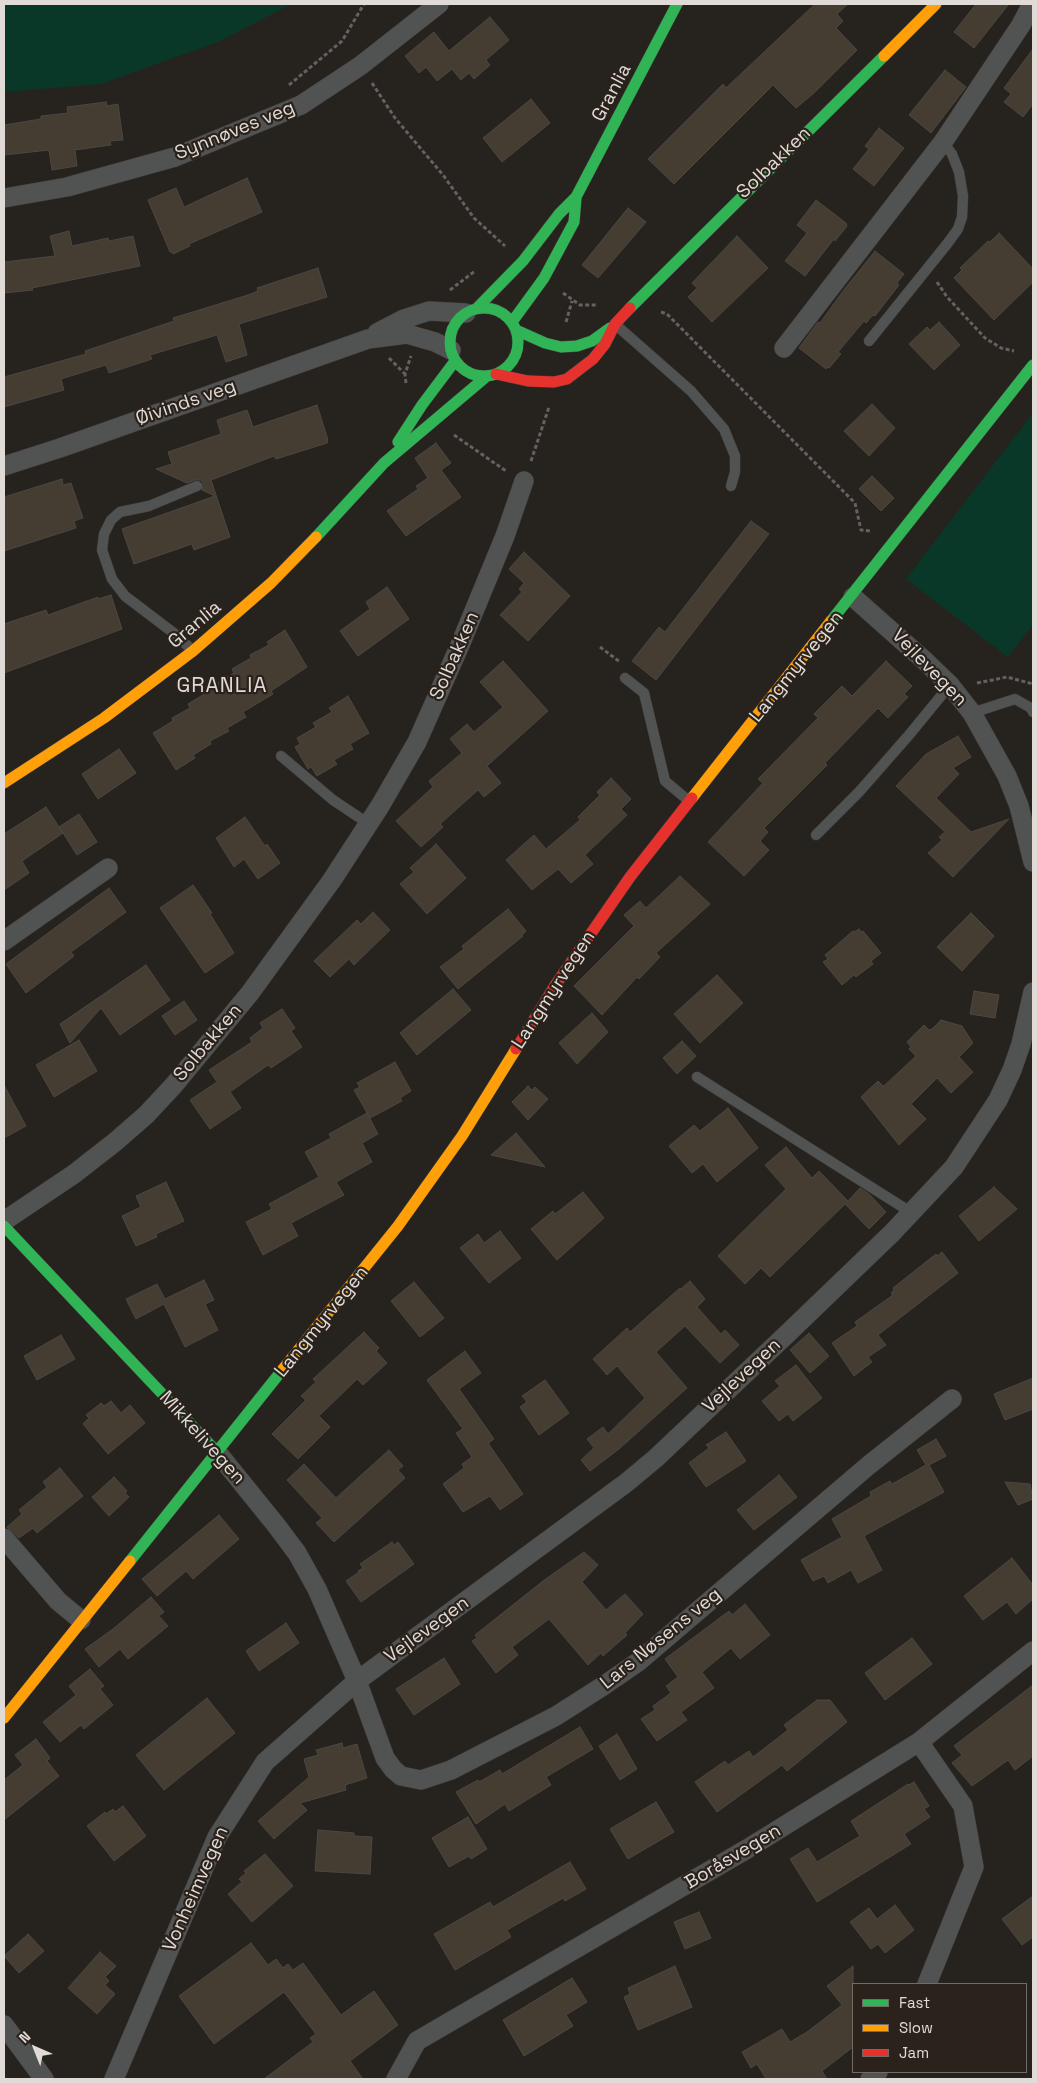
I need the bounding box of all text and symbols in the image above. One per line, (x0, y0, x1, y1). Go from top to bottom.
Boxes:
street label: Granlia (587, 60, 637, 126)
street label: Synnøves veg (172, 97, 298, 165)
street label: Solbakken (732, 122, 816, 204)
street label: Øivinds veg (133, 375, 239, 431)
street label: Granlia (164, 596, 226, 654)
street label: Langmyrvegen (745, 607, 849, 727)
street label: Solbakken (425, 608, 485, 704)
street label: Vejlevegen (887, 625, 971, 711)
district label: GRANLIA (176, 673, 268, 699)
street label: Langmyrvegen (507, 927, 601, 1053)
street label: Solbakken (169, 1000, 247, 1086)
street label: Langmyrvegen (270, 1262, 374, 1382)
street label: Vejlevegen (698, 1334, 786, 1418)
street label: Mikkelivegen (154, 1387, 250, 1489)
street label: Lars Nøsens veg (596, 1583, 726, 1695)
street label: Vejlevegen (380, 1592, 474, 1668)
street label: Boråsvegen (681, 1819, 785, 1895)
street label: Vonheimvegen (158, 1823, 234, 1955)
legend (852, 1983, 1027, 2073)
text: Fast (899, 1993, 930, 2012)
text: Slow (899, 2018, 933, 2037)
north arrow (10, 2023, 60, 2073)
text: N (15, 2027, 34, 2047)
text: Jam (899, 2043, 929, 2062)

